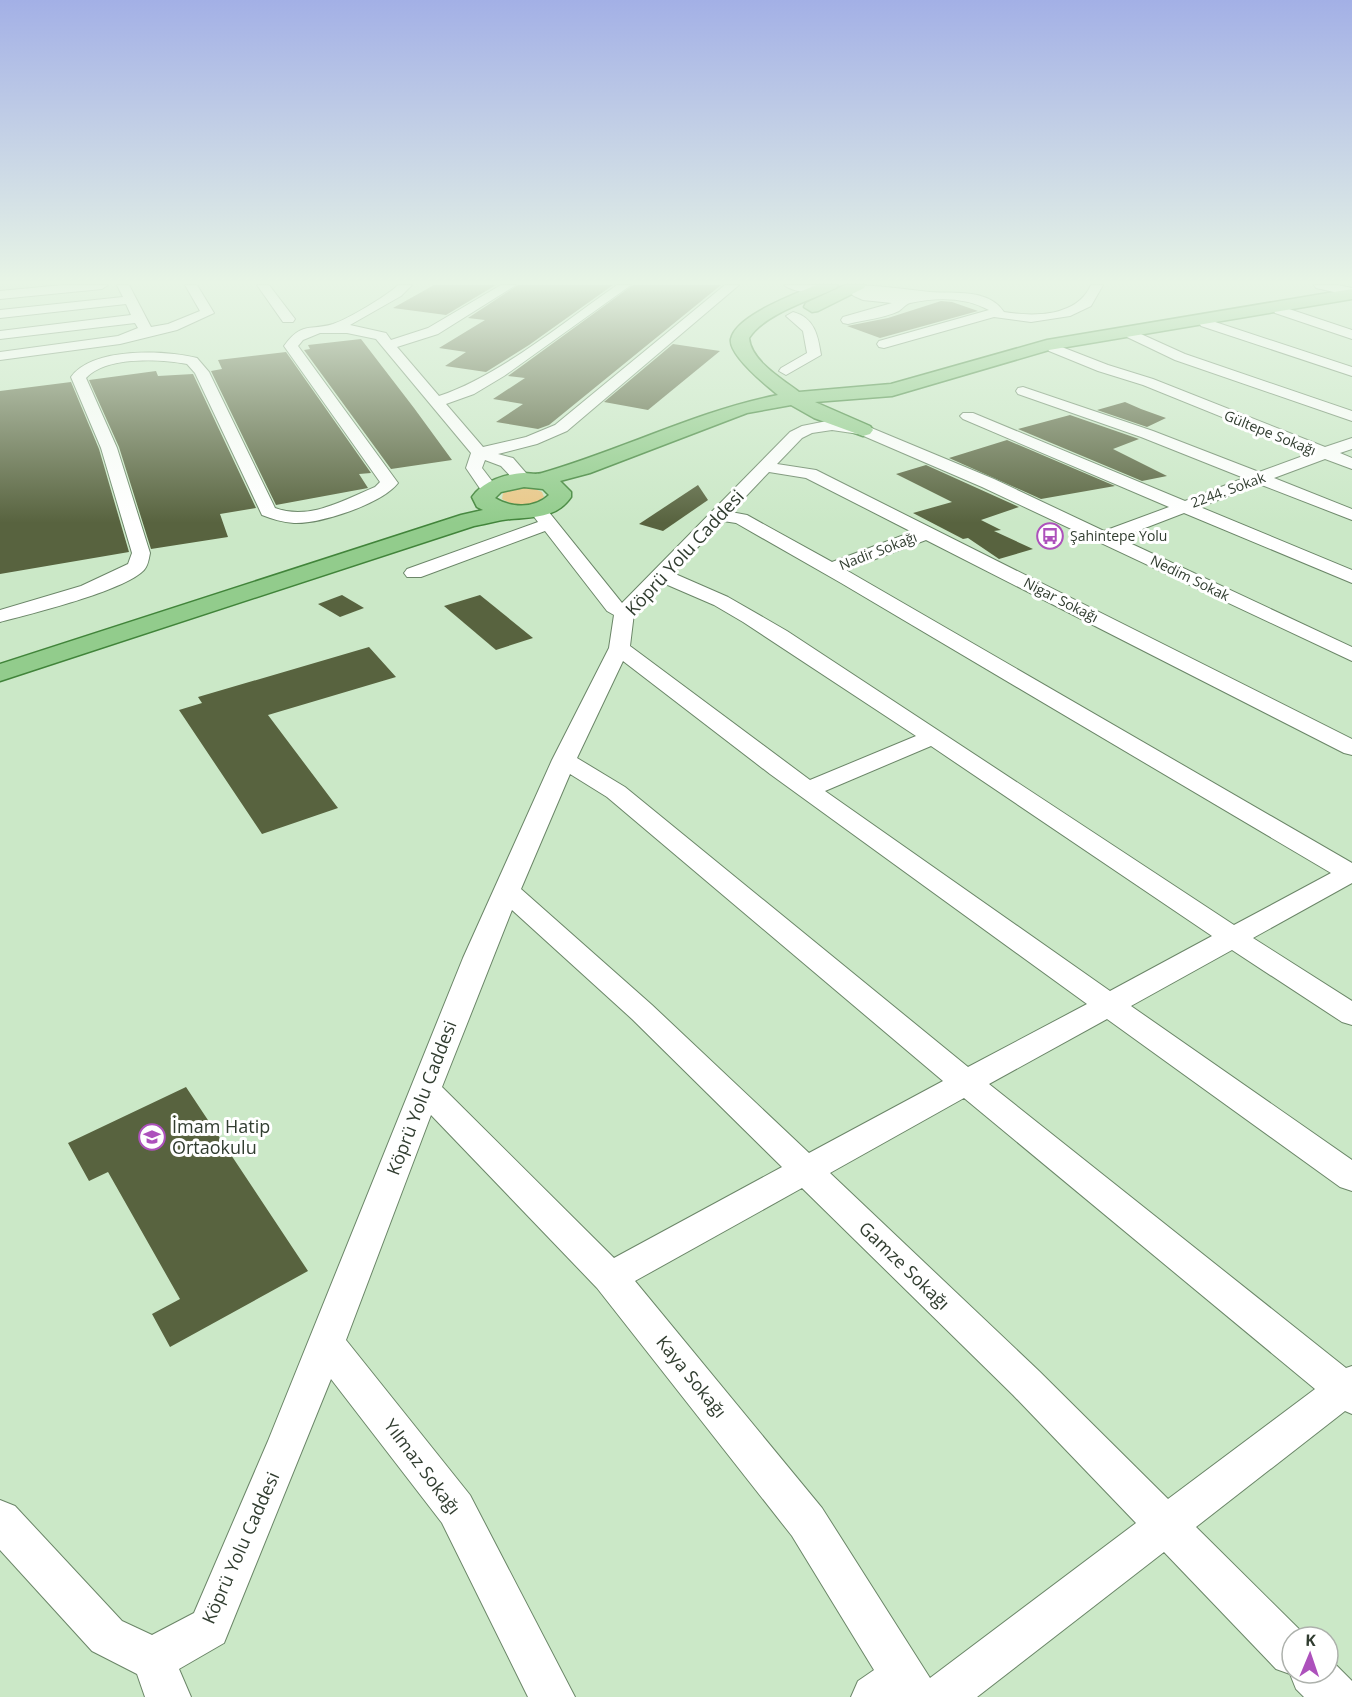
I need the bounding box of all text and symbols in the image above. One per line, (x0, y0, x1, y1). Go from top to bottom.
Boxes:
street label: Gültepe Sokağı (1221, 405, 1319, 460)
street label: 2244. Sokak (1188, 467, 1268, 512)
street label: Köprü Yolu Caddesi (620, 484, 749, 620)
bus stop icon: Şahintepe Yolu (1035, 521, 1065, 551)
place label: Şahintepe Yolu (1070, 526, 1167, 545)
street label: Nadir Sokağı (836, 527, 920, 574)
street label: Nedim Sokak (1148, 550, 1233, 605)
street label: Nigar Sokağı (1021, 573, 1102, 626)
street label: Köprü Yolu Caddesi (381, 1017, 462, 1178)
place label: İmam Hatip Ortaokulu (172, 1114, 270, 1159)
school or university icon: İmam Hatip Ortaokulu (137, 1122, 167, 1152)
street label: Gamze Sokağı (854, 1216, 955, 1315)
street label: Kaya Sokağı (651, 1330, 732, 1422)
street label: Yılmaz Sokağı (379, 1414, 467, 1519)
street label: Köprü Yolu Caddesi (196, 1468, 284, 1627)
north arrow (1280, 1625, 1340, 1685)
text: K (1305, 1629, 1317, 1651)

